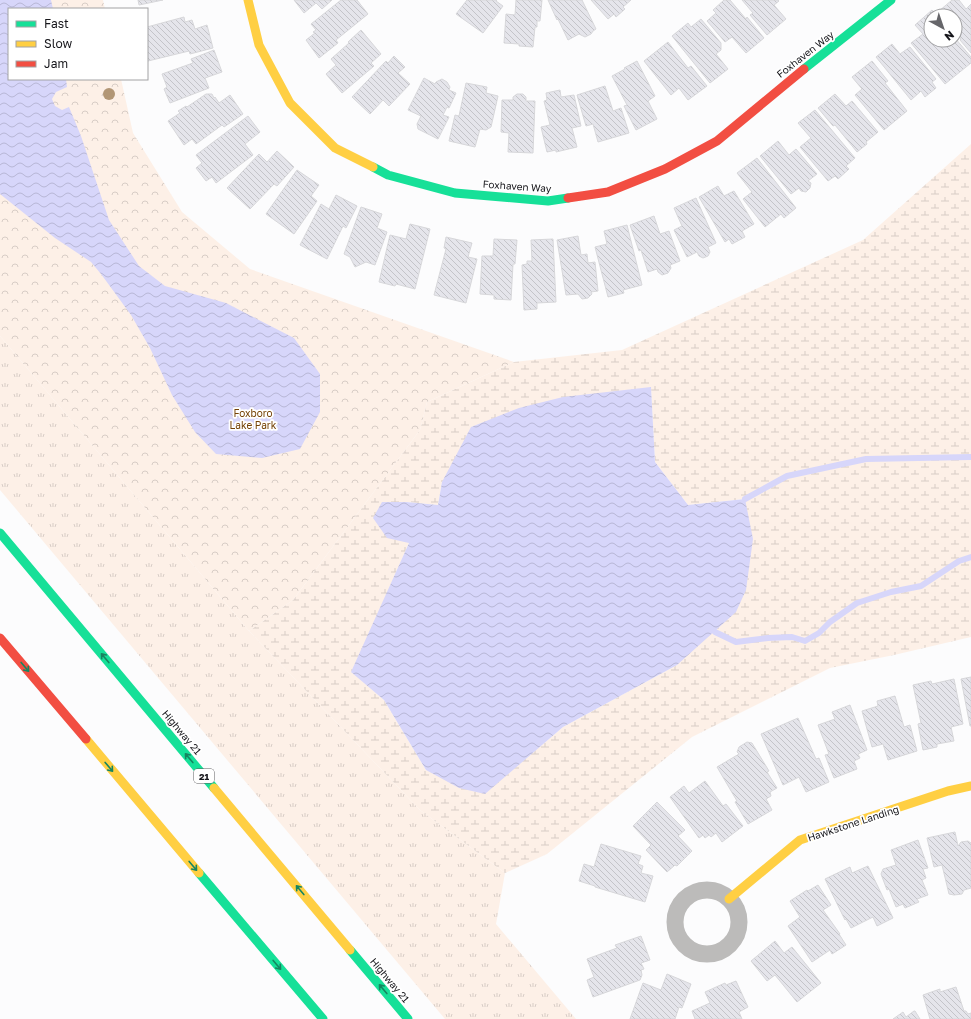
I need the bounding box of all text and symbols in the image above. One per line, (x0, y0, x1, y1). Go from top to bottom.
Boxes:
legend (8, 8, 148, 80)
north arrow (923, 8, 963, 48)
text: Fast (44, 16, 69, 31)
street label: Foxhaven Way (774, 28, 836, 80)
text: N (942, 28, 957, 44)
text: Slow (44, 36, 72, 51)
text: Jam (44, 56, 68, 71)
street label: Foxhaven Way (482, 178, 552, 194)
park label: Foxboro Lake Park (230, 407, 277, 431)
one-way arrow (101, 653, 110, 664)
one-way arrow (21, 662, 30, 673)
street label: Highway 21 (160, 707, 204, 757)
one-way arrow (184, 752, 193, 763)
one-way arrow (105, 761, 114, 772)
road number: 21 (194, 769, 214, 783)
street label: Hawkstone Landing (806, 803, 900, 843)
one-way arrow (189, 860, 198, 871)
one-way arrow (295, 884, 304, 895)
street label: Highway 21 (368, 955, 412, 1005)
one-way arrow (273, 960, 282, 970)
one-way arrow (379, 984, 388, 994)

